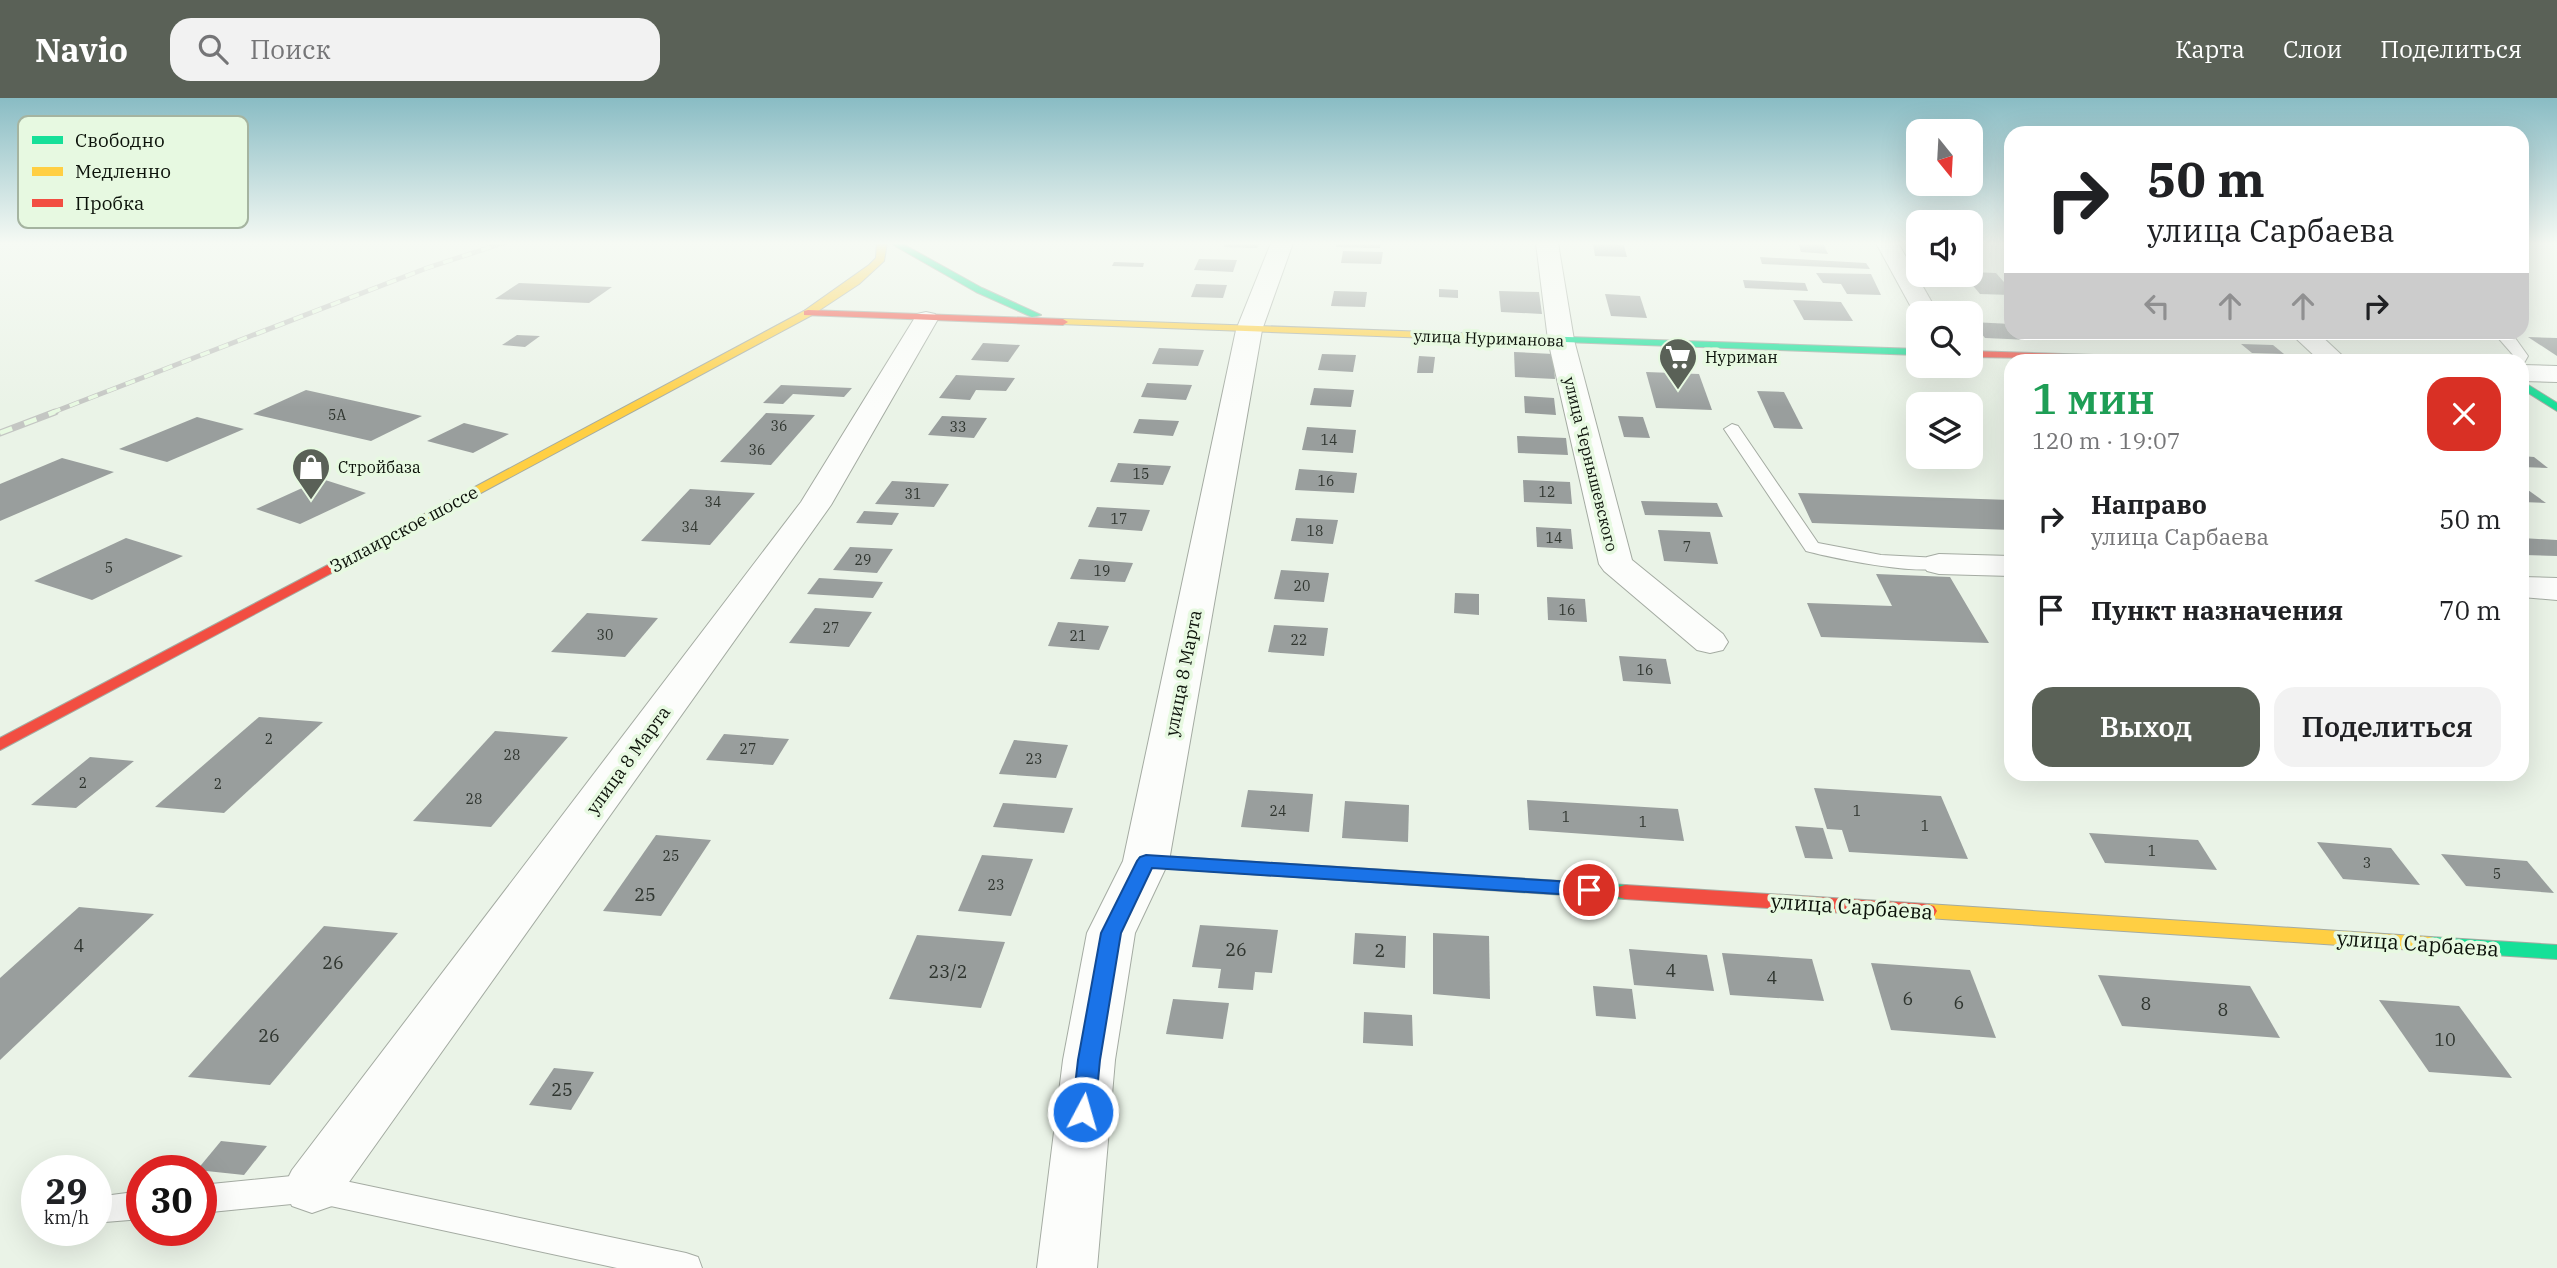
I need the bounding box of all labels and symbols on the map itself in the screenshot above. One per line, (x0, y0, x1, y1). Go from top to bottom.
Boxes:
legend (18, 116, 248, 228)
north arrow (1906, 119, 1983, 196)
text: Свободно (75, 128, 165, 152)
text: Медленно (75, 159, 171, 183)
text: Пробка (75, 191, 144, 215)
street label: улица Нуриманова (1413, 325, 1565, 351)
supermarket icon: Нуриман (1657, 336, 1699, 391)
place label: Нуриман (1705, 347, 1778, 367)
street label: улица Чернышевского (1560, 375, 1622, 553)
house number: 5А (328, 406, 346, 424)
house number: 36 (771, 417, 787, 435)
house number: 33 (950, 418, 966, 436)
house number: 14 (1321, 431, 1337, 449)
house number: 36 (749, 441, 765, 459)
shop icon: Стройбаза (290, 446, 332, 501)
place label: Стройбаза (338, 457, 421, 477)
house number: 15 (1133, 465, 1149, 483)
house number: 16 (1318, 472, 1334, 490)
street label: Зилаирское шоссе (326, 480, 482, 578)
house number: 12 (1539, 483, 1555, 501)
house number: 31 (905, 485, 921, 503)
house number: 34 (705, 493, 721, 511)
house number: 17 (1111, 510, 1127, 528)
house number: 34 (682, 518, 698, 536)
house number: 18 (1307, 522, 1323, 540)
house number: 14 (1546, 529, 1562, 547)
house number: 7 (1683, 538, 1691, 556)
house number: 29 (855, 551, 871, 569)
house number: 5 (105, 559, 113, 577)
house number: 19 (1094, 562, 1110, 580)
house number: 20 (1294, 577, 1310, 595)
house number: 16 (1559, 601, 1575, 619)
street label: улица 8 Марта (1159, 608, 1207, 738)
house number: 27 (823, 619, 839, 637)
house number: 30 (597, 626, 613, 644)
house number: 21 (1070, 627, 1086, 645)
house number: 22 (1291, 631, 1307, 649)
house number: 16 (1637, 661, 1653, 679)
street label: улица 8 Марта (581, 701, 675, 819)
house number: 2 (265, 730, 273, 748)
house number: 27 (740, 740, 756, 758)
house number: 28 (504, 746, 520, 764)
house number: 23 (1026, 750, 1042, 768)
house number: 2 (79, 774, 87, 792)
house number: 2 (214, 775, 222, 793)
house number: 28 (466, 790, 482, 808)
house number: 24 (1270, 802, 1286, 820)
house number: 1 (1853, 802, 1861, 820)
house number: 1 (1562, 808, 1570, 826)
house number: 1 (1639, 813, 1647, 831)
house number: 1 (1921, 817, 1929, 835)
house number: 1 (2148, 842, 2156, 860)
house number: 25 (663, 847, 679, 865)
house number: 3 (2363, 854, 2371, 872)
pin (1559, 860, 1619, 920)
house number: 5 (2493, 865, 2501, 883)
house number: 23 (988, 876, 1004, 894)
house number: 25 (634, 883, 656, 906)
street label: улица Сарбаева (1770, 886, 1934, 926)
street label: улица Сарбаева (2336, 923, 2500, 963)
house number: 4 (74, 934, 84, 957)
house number: 26 (1225, 938, 1247, 961)
house number: 2 (1375, 939, 1385, 962)
house number: 26 (322, 951, 344, 974)
house number: 4 (1666, 959, 1676, 982)
house number: 23/2 (929, 960, 968, 983)
house number: 4 (1767, 966, 1777, 989)
house number: 6 (1903, 987, 1913, 1010)
house number: 6 (1954, 991, 1964, 1014)
house number: 8 (2141, 992, 2151, 1015)
house number: 8 (2218, 998, 2228, 1021)
house number: 26 (258, 1024, 280, 1047)
house number: 10 (2434, 1028, 2456, 1051)
position arrow (1046, 1075, 1120, 1149)
house number: 25 (551, 1078, 573, 1101)
speed limit sign: 30 (126, 1155, 217, 1246)

